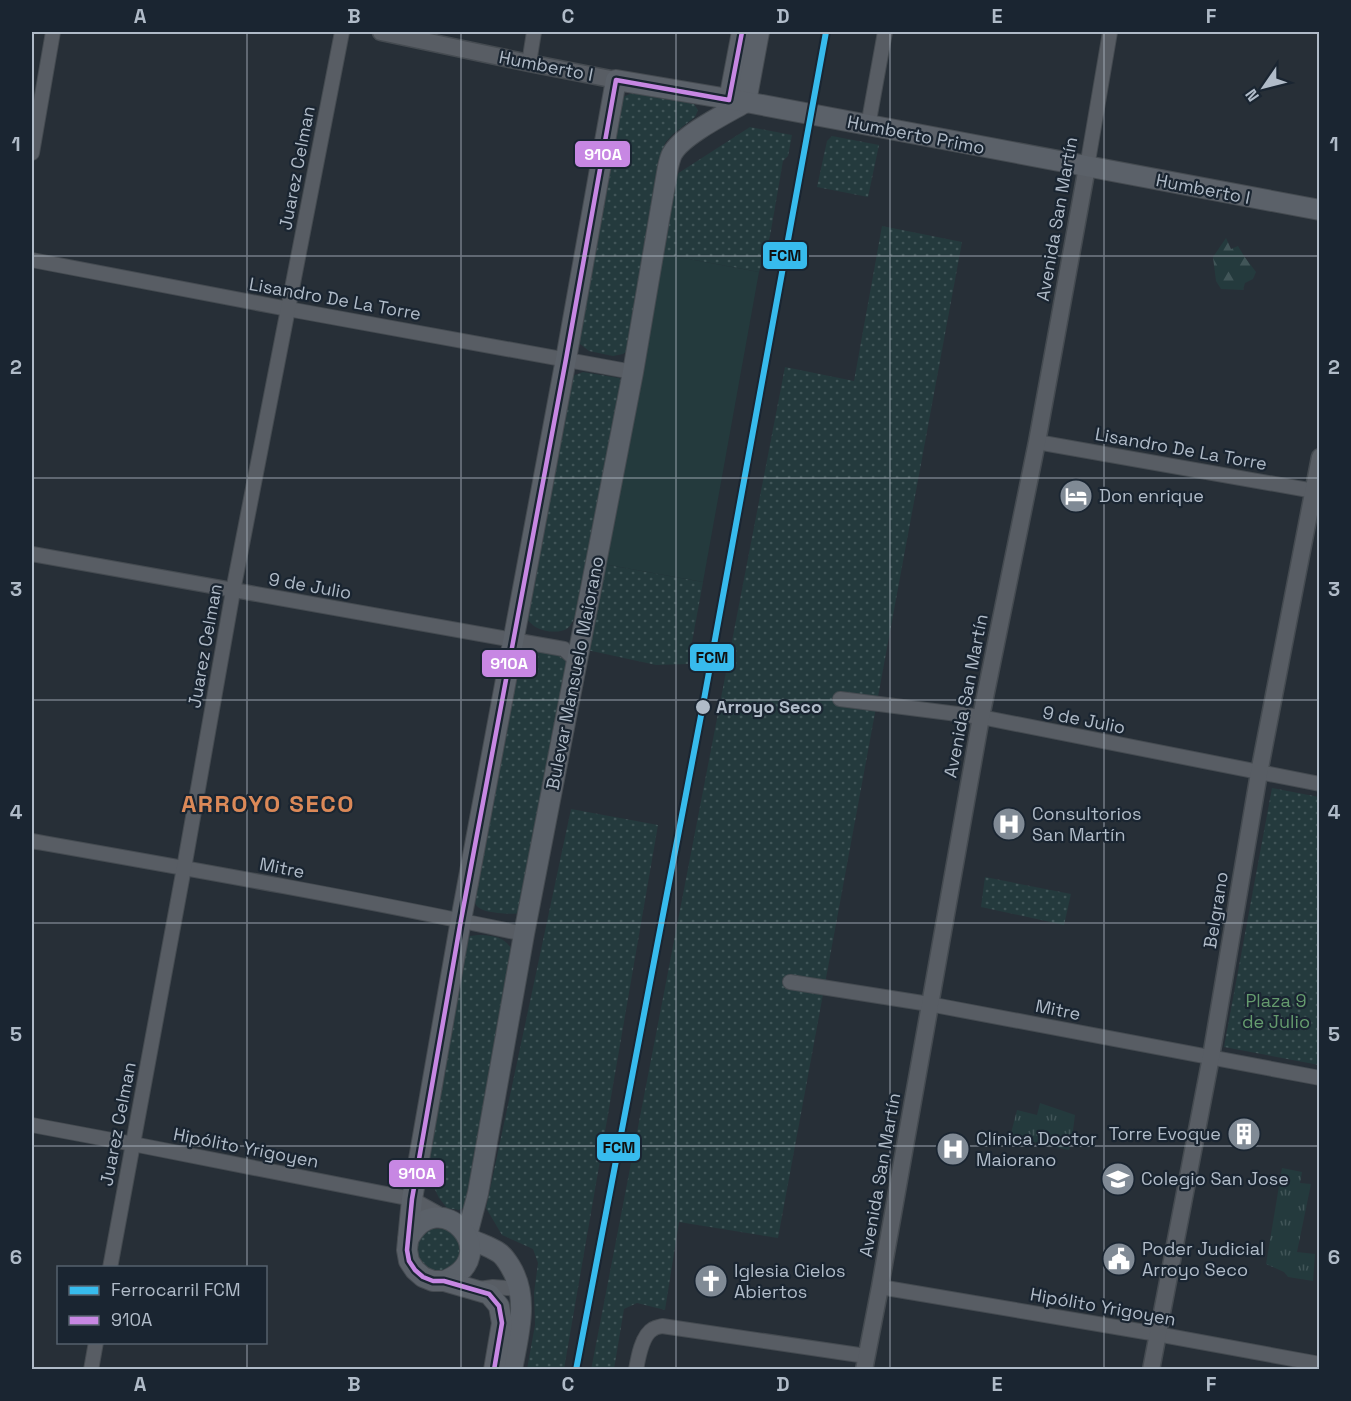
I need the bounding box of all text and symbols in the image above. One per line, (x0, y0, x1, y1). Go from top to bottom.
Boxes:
text: A (134, 3, 147, 29)
text: B (347, 3, 361, 29)
text: C (562, 3, 575, 29)
text: D (776, 3, 790, 29)
text: E (991, 3, 1003, 29)
text: F (1206, 3, 1217, 29)
street label: Humberto I (497, 45, 595, 86)
north arrow (1234, 57, 1294, 117)
text: N (1240, 85, 1264, 106)
street label: Juarez Celman (273, 104, 320, 232)
street label: Humberto Primo (845, 110, 987, 159)
text: 1 (11, 131, 21, 157)
text: 1 (1329, 131, 1339, 157)
street label: Avenida San Martín (1031, 135, 1082, 303)
line badge: 910A (574, 140, 631, 168)
text: 910A (584, 144, 622, 165)
street label: Humberto I (1154, 168, 1252, 209)
line badge: FCM (762, 241, 808, 270)
text: FCM (769, 245, 801, 266)
street label: Lisandro De La Torre (247, 272, 423, 325)
text: 2 (10, 354, 22, 380)
text: 2 (1328, 354, 1340, 380)
street label: Lisandro De La Torre (1093, 422, 1269, 475)
hotel icon: Don enrique (1058, 478, 1094, 514)
place label: Don enrique (1099, 484, 1204, 507)
street label: Bulevar Mansuelo Maiorano (541, 554, 608, 792)
street label: 9 de Julio (267, 567, 353, 604)
text: 3 (10, 576, 22, 602)
text: 3 (1328, 576, 1340, 602)
street label: Juarez Celman (182, 582, 227, 710)
street label: Avenida San Martín (938, 612, 993, 780)
line badge: FCM (689, 643, 735, 672)
text: FCM (696, 647, 728, 668)
line badge: 910A (481, 649, 537, 678)
text: 910A (490, 653, 528, 674)
place label: Arroyo Seco (716, 695, 822, 718)
marker: Arroyo Seco (694, 698, 712, 716)
street label: 9 de Julio (1041, 700, 1127, 739)
district label: ARROYO SECO (181, 788, 355, 819)
text: 4 (10, 799, 23, 825)
text: 4 (1328, 799, 1341, 825)
place label: Consultorios San Martín (1032, 802, 1142, 846)
hospital icon: Consultorios San Martín (991, 806, 1027, 842)
street label: Mitre (258, 852, 307, 883)
street label: Belgrano (1198, 870, 1233, 950)
park label: Plaza 9 de Julio (1242, 989, 1310, 1033)
street label: Mitre (1034, 994, 1083, 1025)
text: 5 (10, 1021, 22, 1047)
text: 5 (1328, 1021, 1340, 1047)
street label: Juarez Celman (94, 1060, 141, 1188)
street label: Avenida San Martín (854, 1091, 905, 1259)
building icon: Torre Evoque (1226, 1116, 1262, 1152)
street label: Hipólito Yrigoyen (171, 1122, 321, 1173)
place label: Torre Evoque (1109, 1122, 1221, 1145)
place label: Clínica Doctor Maiorano (976, 1127, 1097, 1171)
hospital icon: Clínica Doctor Maiorano (935, 1131, 971, 1167)
line badge: FCM (596, 1133, 641, 1162)
text: FCM (603, 1137, 635, 1158)
line badge: 910A (388, 1159, 445, 1188)
school or university icon: Colegio San Jose (1100, 1161, 1136, 1197)
text: 910A (398, 1163, 436, 1184)
place label: Colegio San Jose (1141, 1167, 1289, 1190)
place label: Poder Judicial Arroyo Seco (1142, 1237, 1265, 1281)
public building icon: Poder Judicial Arroyo Seco (1101, 1241, 1137, 1277)
text: 6 (10, 1244, 22, 1270)
text: 6 (1328, 1244, 1340, 1270)
place label: Iglesia Cielos Abiertos (734, 1259, 846, 1303)
church icon: Iglesia Cielos Abiertos (693, 1263, 729, 1299)
legend (57, 1266, 267, 1344)
text: Ferrocarril FCM (111, 1278, 240, 1301)
street label: Hipólito Yrigoyen (1028, 1282, 1178, 1331)
text: 910A (111, 1308, 152, 1331)
text: A (134, 1371, 147, 1397)
text: B (347, 1371, 361, 1397)
text: C (562, 1371, 575, 1397)
text: D (776, 1371, 790, 1397)
text: E (991, 1371, 1003, 1397)
text: F (1206, 1371, 1217, 1397)

